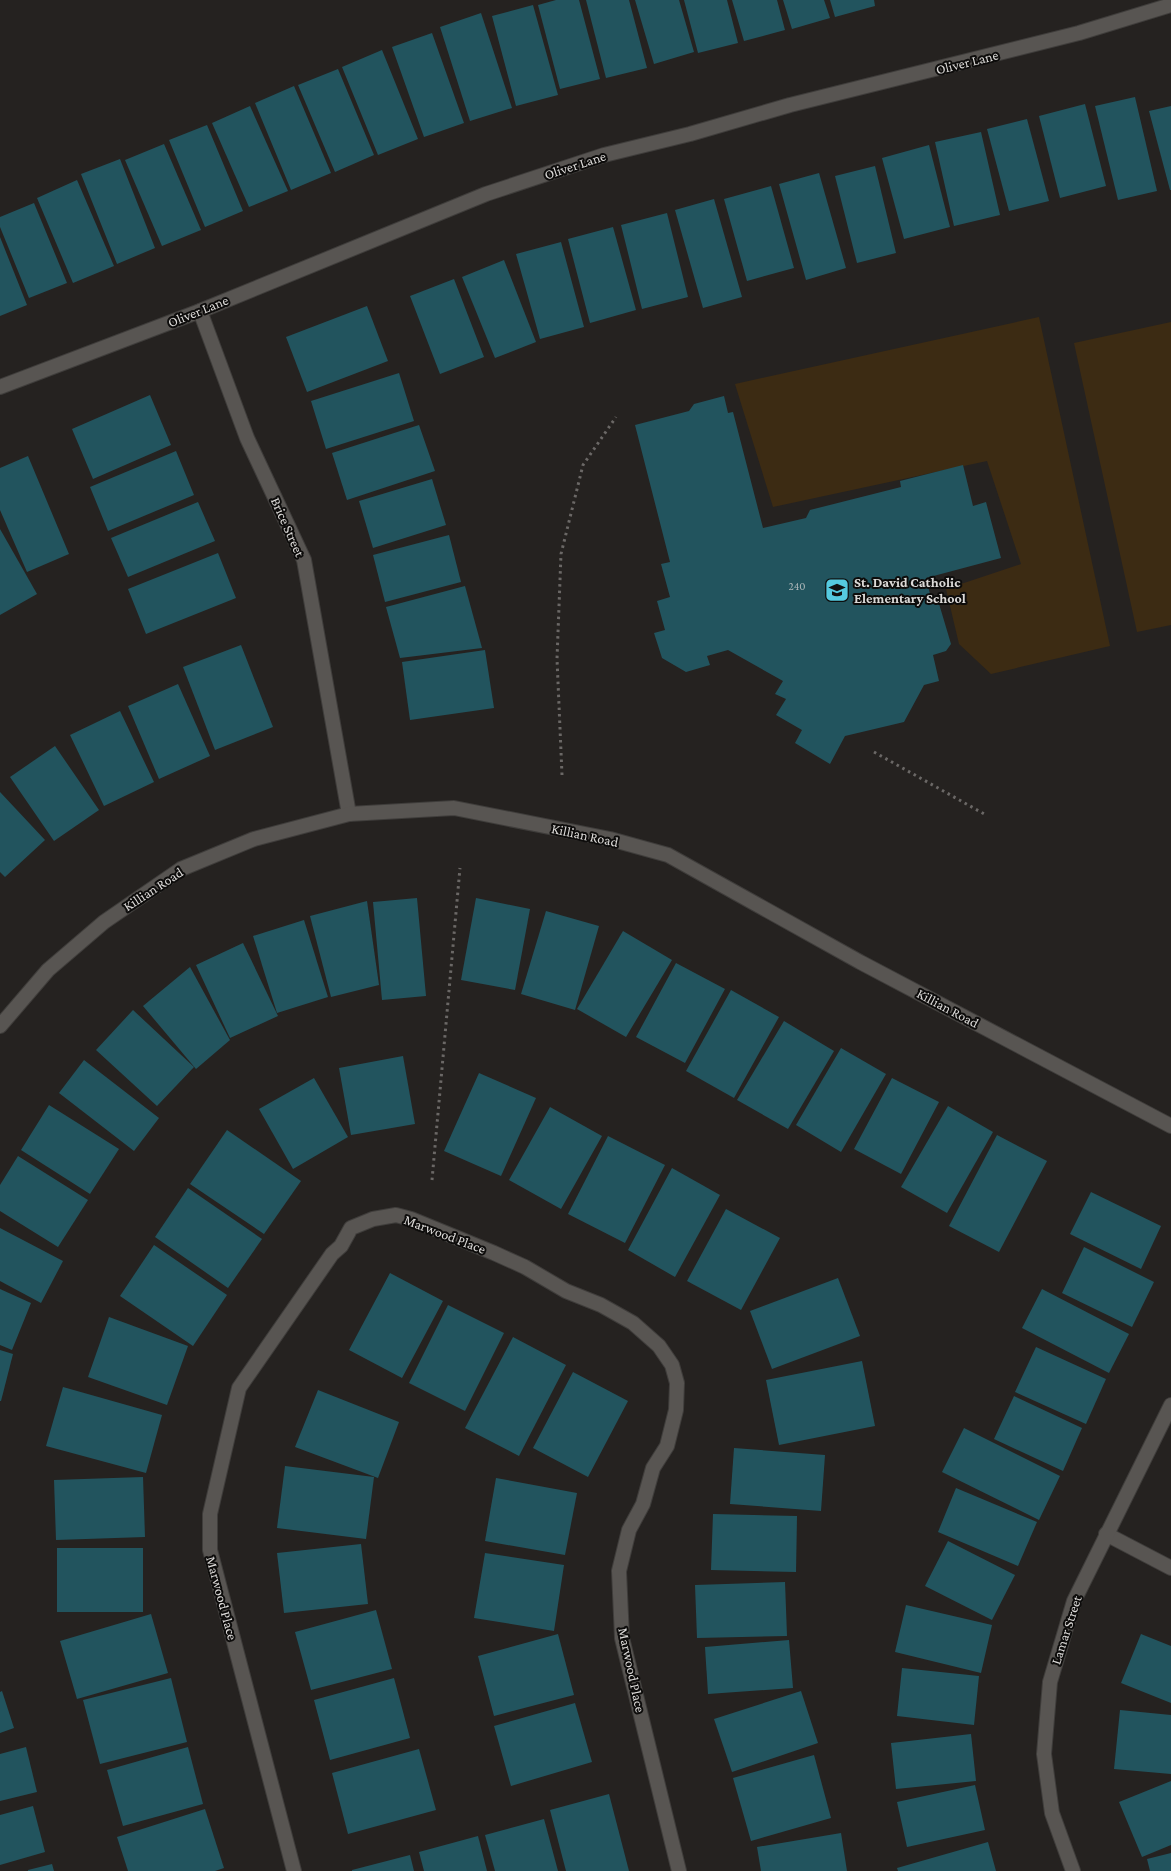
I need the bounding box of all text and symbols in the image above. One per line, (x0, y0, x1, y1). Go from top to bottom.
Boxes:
street label: Oliver Lane (934, 47, 1000, 77)
street label: Oliver Lane (542, 148, 608, 182)
street label: Oliver Lane (165, 292, 231, 330)
street label: Brice Street (268, 495, 308, 560)
place label: St. David Catholic Elementary School (854, 574, 966, 606)
school or university icon: St. David Catholic Elementary School (824, 577, 850, 603)
house number: 240 (788, 580, 806, 592)
street label: Killian Road (550, 820, 620, 850)
street label: Killian Road (120, 864, 186, 914)
street label: Killian Road (914, 985, 982, 1031)
street label: Marwood Place (402, 1211, 488, 1257)
street label: Marwood Place (203, 1554, 241, 1642)
street label: Lamar Street (1047, 1593, 1085, 1667)
street label: Marwood Place (615, 1626, 649, 1714)

